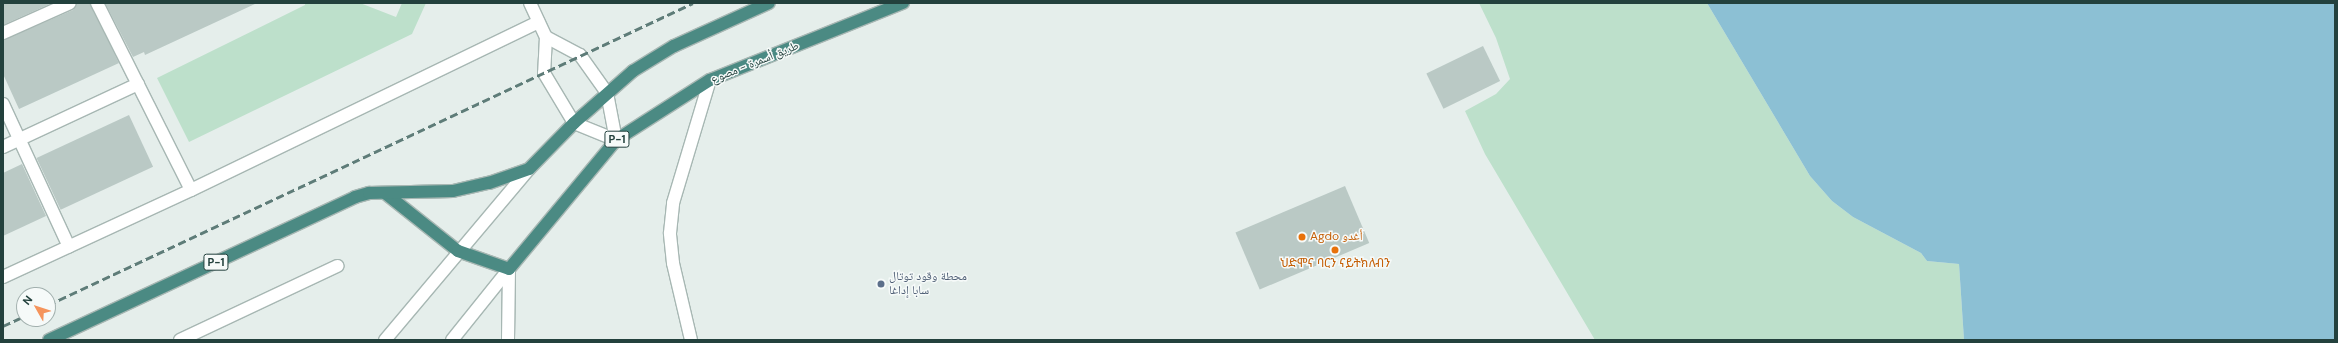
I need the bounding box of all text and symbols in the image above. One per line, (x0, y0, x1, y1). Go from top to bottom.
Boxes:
street label: طريق أسمرة - مصوع (709, 39, 801, 87)
road number: P-1 (604, 130, 630, 148)
place label: Agdo أغدو (1310, 230, 1362, 244)
marker: Agdo أغدو (1297, 232, 1307, 242)
marker: ህድሞና ባርን ናይትክለብን (1330, 245, 1340, 255)
road number: P-1 (203, 253, 229, 271)
place label: ህድሞና ባርን ናይትክለብን (1280, 257, 1390, 271)
place label: محطة وقود توتال سابا إداغا (889, 270, 967, 298)
marker: محطة وقود توتال سابا إداغا (876, 279, 886, 289)
north arrow (16, 287, 56, 327)
text: N (19, 293, 35, 308)

